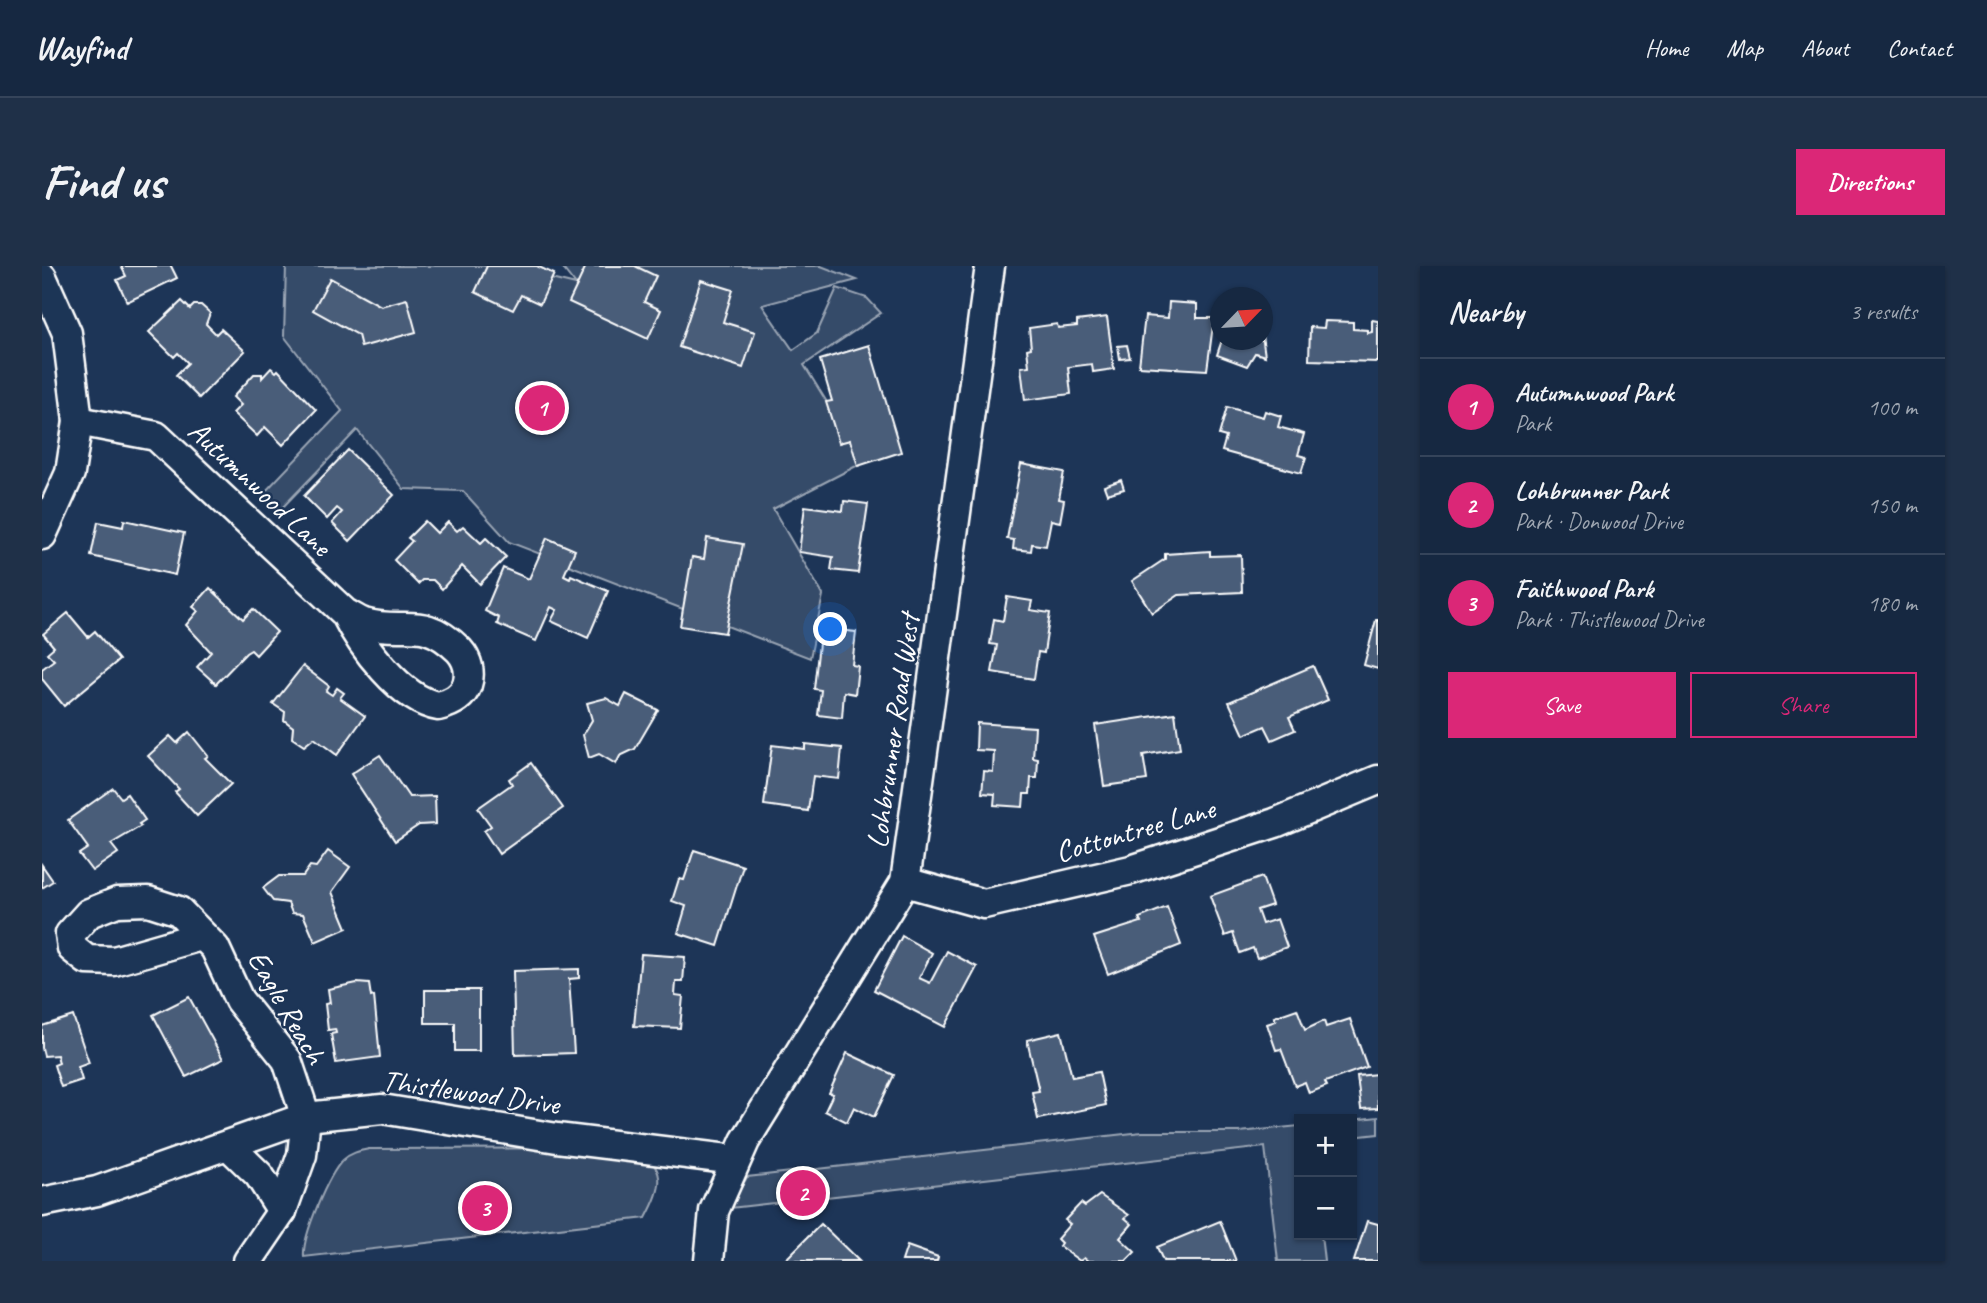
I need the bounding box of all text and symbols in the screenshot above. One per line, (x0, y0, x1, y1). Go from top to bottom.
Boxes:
text: Wayfind (35, 27, 128, 69)
text: Home (1645, 33, 1688, 63)
text: Map (1726, 33, 1763, 63)
text: About (1801, 33, 1849, 63)
text: Contact (1887, 33, 1952, 63)
button: Directions (1796, 149, 1945, 215)
text: Find us (42, 151, 164, 213)
north arrow (1210, 287, 1273, 350)
text: Nearby (1448, 293, 1524, 331)
text: 3 results (1850, 297, 1917, 326)
text: Autumnwood Park (1515, 376, 1673, 409)
pin: 1 (519, 382, 565, 434)
text: 1 (1466, 393, 1476, 422)
text: 100 m (1868, 393, 1917, 422)
text: Park (1515, 409, 1551, 438)
street label: Autumnwood Lane (180, 412, 341, 566)
text: Lohbrunner Park (1515, 474, 1668, 507)
text: 2 (1466, 491, 1476, 520)
text: 150 m (1868, 491, 1917, 520)
text: Park · Donwood Drive (1515, 507, 1683, 536)
text: Faithwood Park (1515, 572, 1653, 605)
text: 3 (1466, 589, 1476, 618)
text: 180 m (1868, 589, 1917, 618)
text: Park · Thistlewood Drive (1515, 605, 1704, 634)
street label: Lohbrunner Road West (858, 607, 929, 851)
your location (813, 612, 847, 646)
button: Save (1448, 672, 1676, 738)
button: Share (1690, 672, 1917, 738)
street label: Cottontree Lane (1051, 788, 1221, 871)
street label: Eagle Reach (239, 943, 336, 1073)
street label: Thistlewood Drive (380, 1061, 564, 1124)
map controls (1294, 1114, 1357, 1240)
button: + (1294, 1114, 1357, 1177)
pin: 2 (780, 1167, 826, 1219)
button: − (1294, 1177, 1357, 1240)
pin: 3 (462, 1182, 508, 1234)

